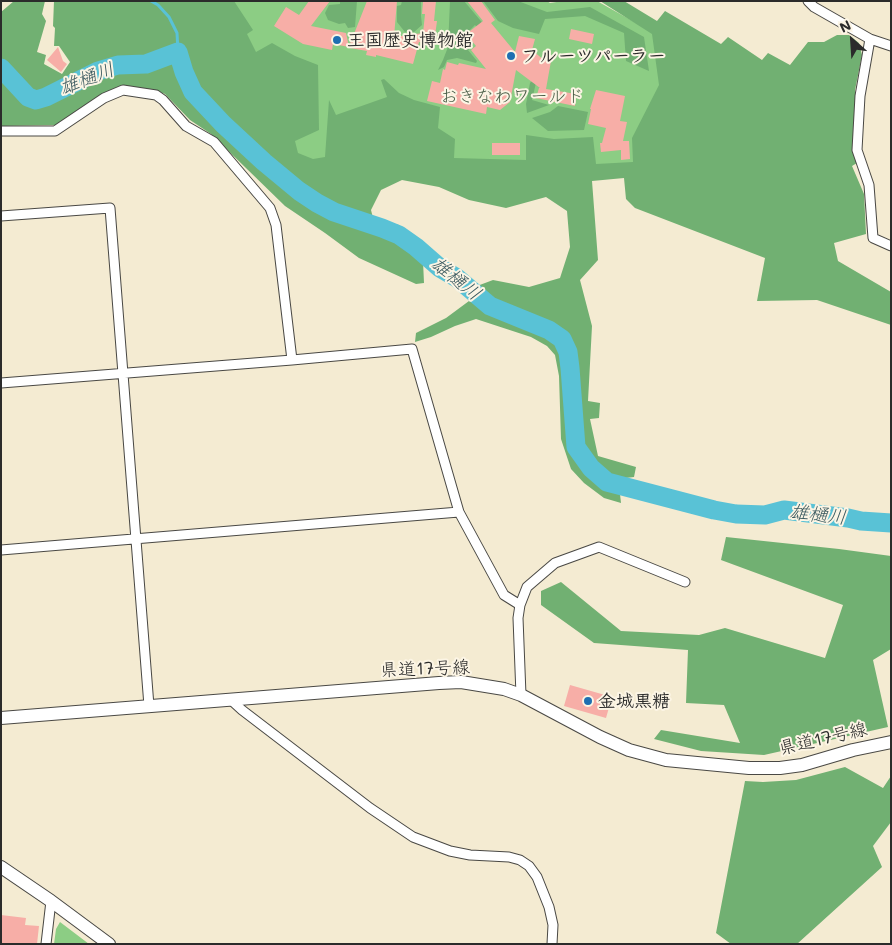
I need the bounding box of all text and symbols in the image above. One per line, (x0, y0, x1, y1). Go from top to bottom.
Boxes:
north arrow (827, 15, 877, 65)
text: N (836, 15, 854, 37)
place label: 王国歴史博物館 (347, 29, 473, 51)
marker: 王国歴史博物館 (331, 34, 343, 46)
place label: フルーツパーラー (521, 45, 666, 67)
marker: フルーツパーラー (505, 50, 517, 62)
water label: 雄樋川 (56, 58, 118, 100)
park label: おきなわワールド (440, 85, 584, 107)
water label: 雄樋川 (427, 252, 485, 306)
water label: 雄樋川 (788, 501, 848, 529)
street label: 県道17号線 (380, 657, 470, 681)
place label: 金城黒糖 (598, 690, 670, 712)
marker: 金城黒糖 (582, 695, 594, 707)
street label: 県道17号線 (777, 718, 869, 760)

